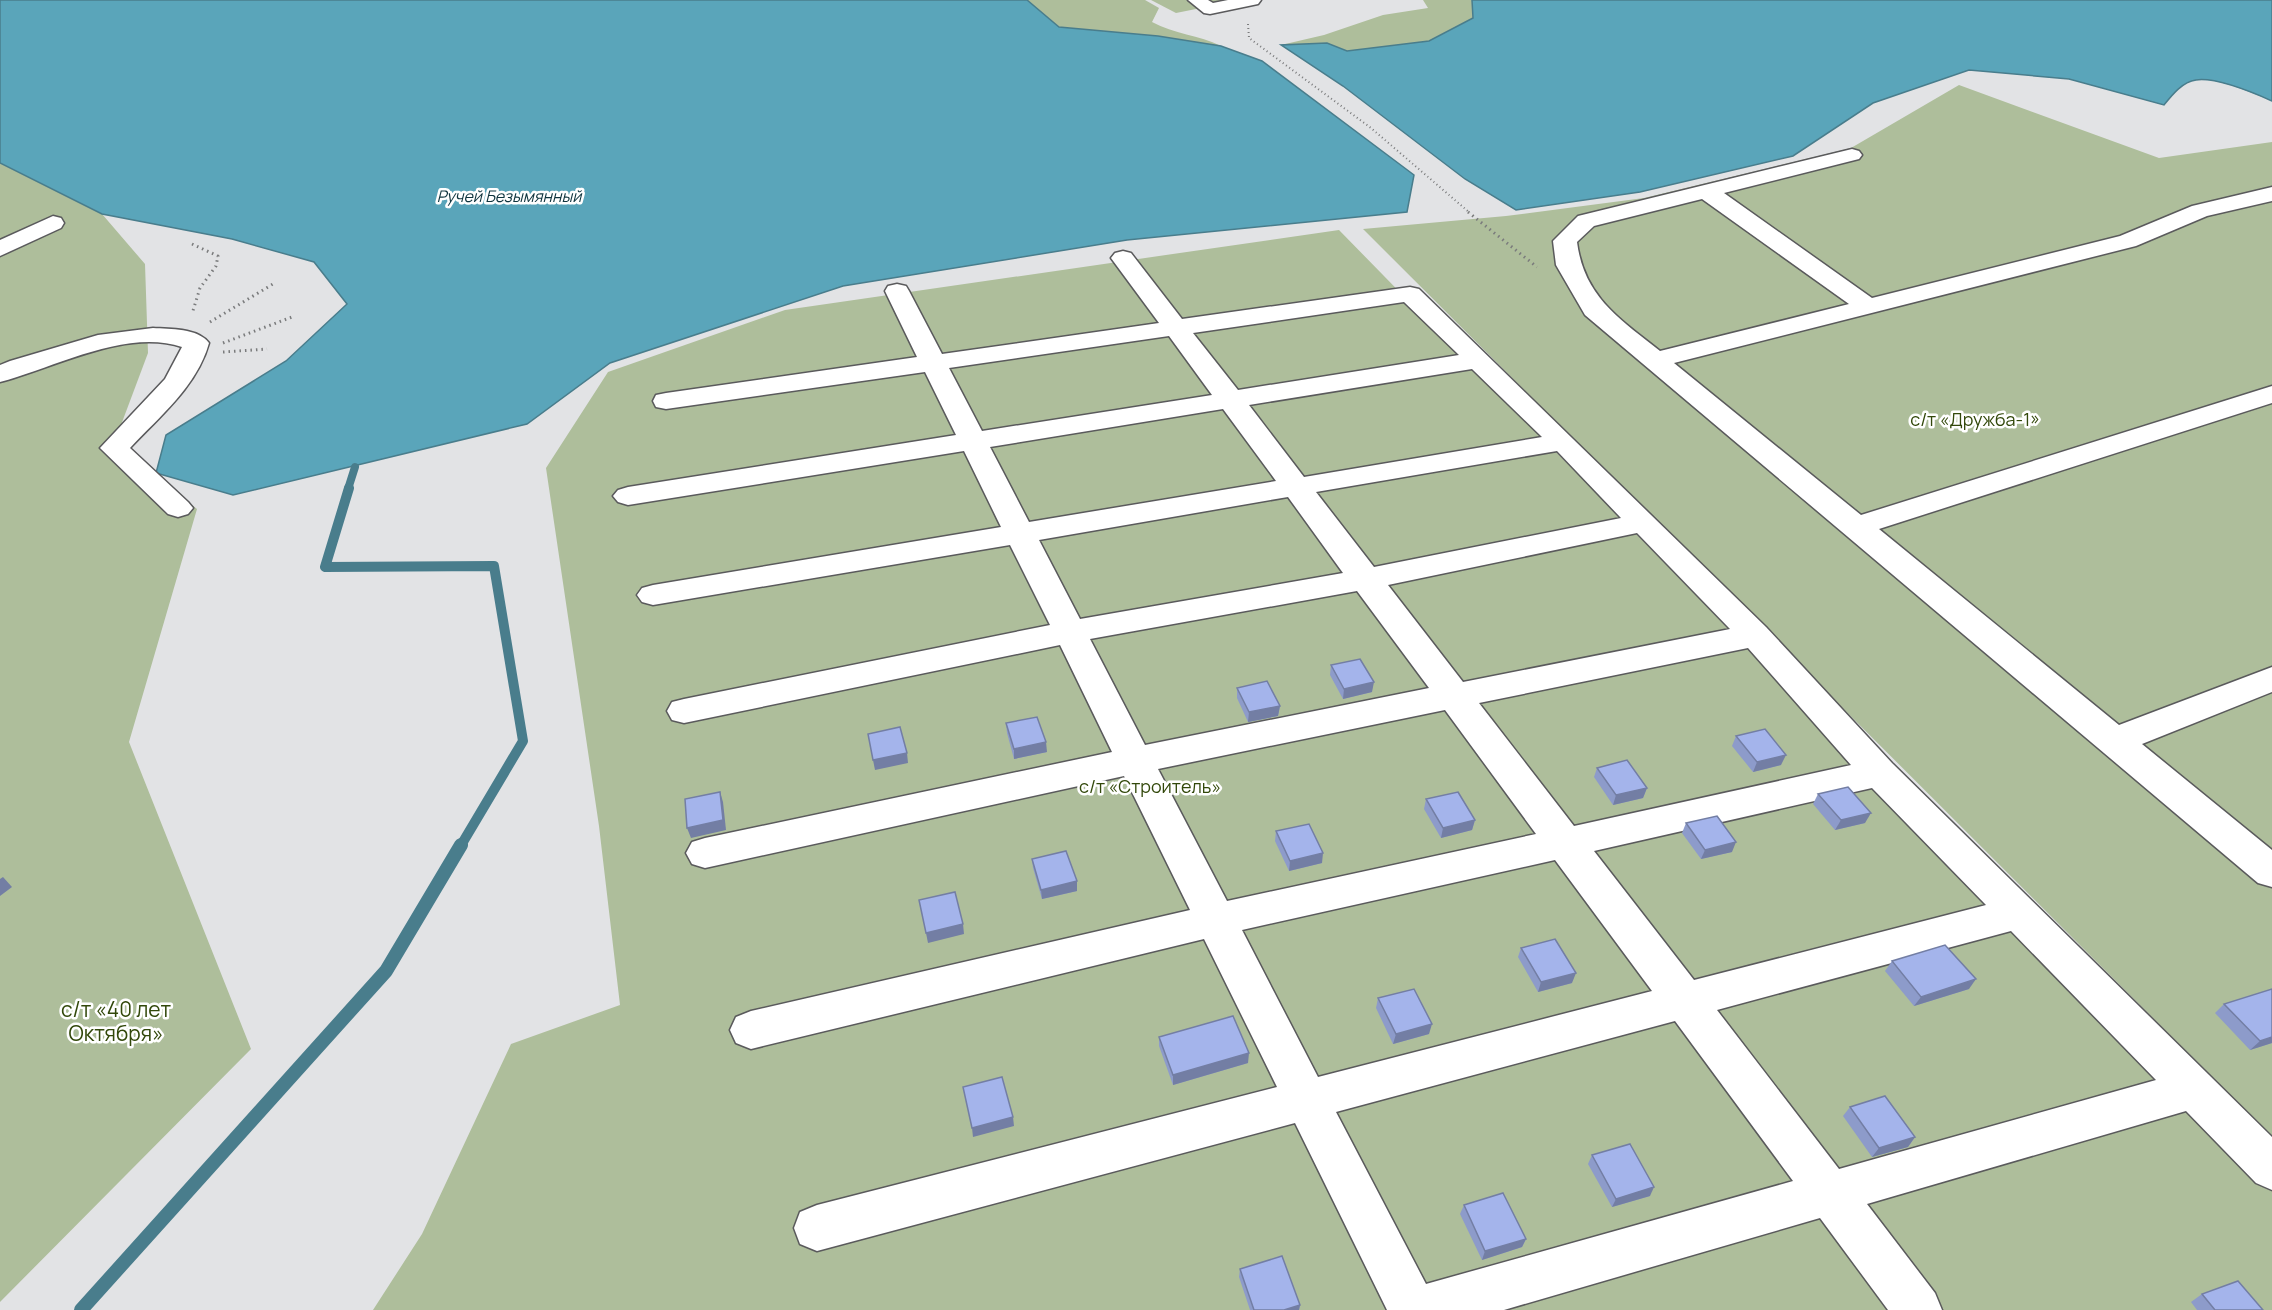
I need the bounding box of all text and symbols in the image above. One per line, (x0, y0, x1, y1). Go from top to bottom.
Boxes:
water label: Ручей Безымянный (437, 185, 583, 207)
park label: с/т «Дружба-1» (1910, 407, 2040, 431)
park label: с/т «Строитель» (1079, 774, 1221, 798)
park label: с/т «40 лет Октября» (61, 995, 171, 1047)

